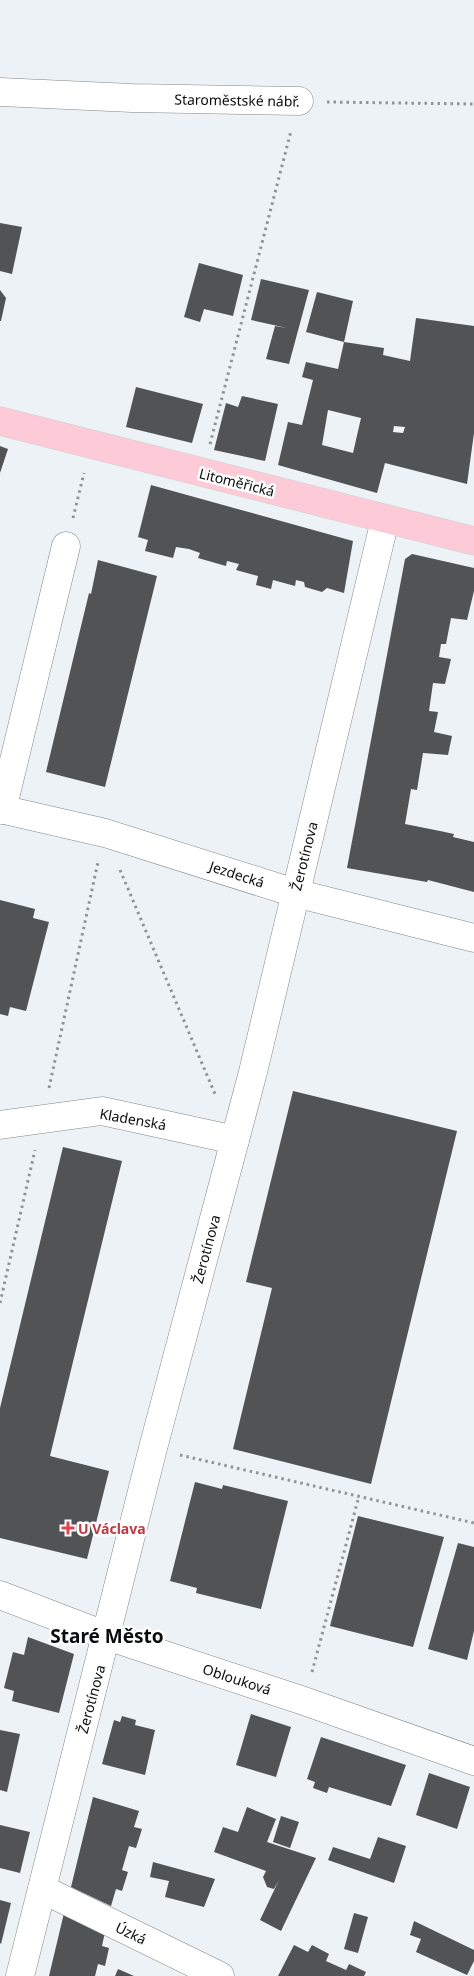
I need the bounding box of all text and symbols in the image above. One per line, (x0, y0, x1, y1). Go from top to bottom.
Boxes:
street label: Staroměstské nábř. (174, 89, 300, 111)
street label: Litoměřická (197, 463, 277, 501)
street label: Žerotínova (286, 820, 322, 892)
street label: Jezdecká (205, 856, 267, 892)
street label: Kladenská (98, 1104, 168, 1134)
street label: Žerotínova (188, 1213, 224, 1285)
place label: U Václava (78, 1519, 146, 1538)
marker: U Václava (62, 1522, 74, 1534)
district label: Staré Město (50, 1623, 164, 1649)
street label: Oblouková (200, 1659, 274, 1699)
street label: Žerotínova (73, 1663, 109, 1735)
street label: Úzká (112, 1917, 150, 1949)

